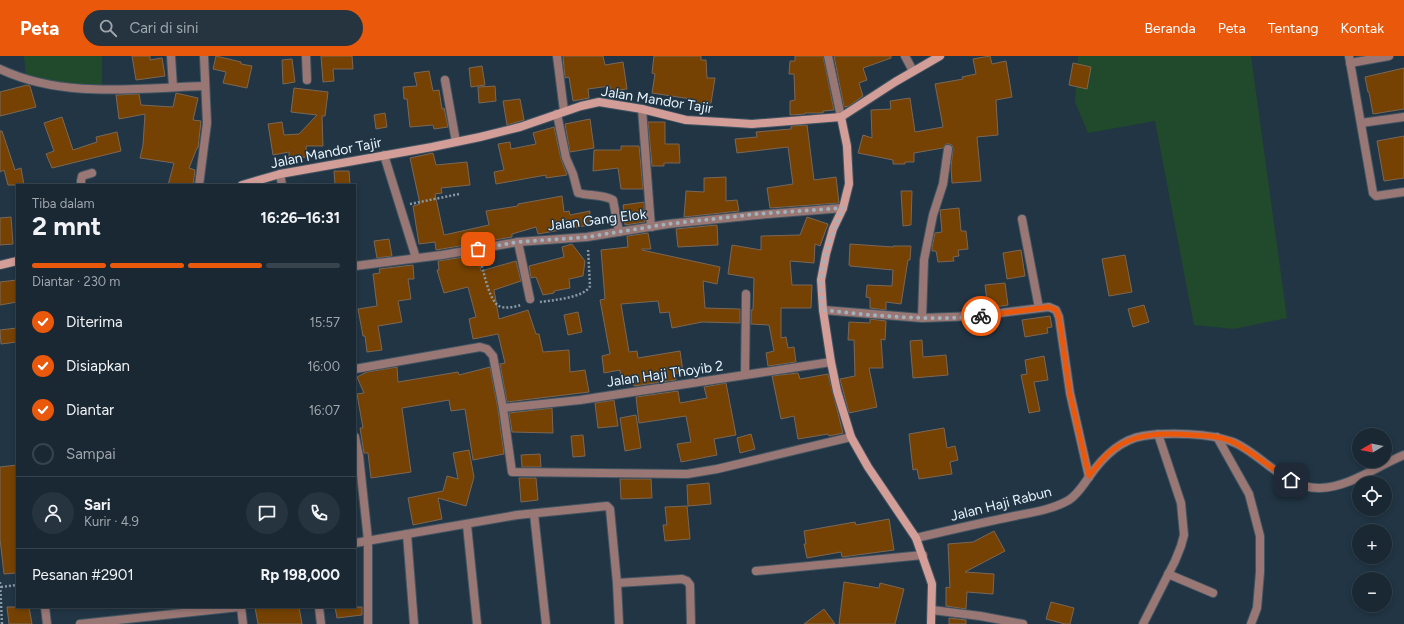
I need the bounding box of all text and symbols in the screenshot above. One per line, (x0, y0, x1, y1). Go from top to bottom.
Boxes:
search box (83, 10, 363, 46)
text: Peta (20, 17, 59, 40)
icon: search (97, 17, 119, 39)
text: Cari di sini (129, 19, 198, 37)
text: Beranda (1144, 20, 1196, 37)
text: Peta (1218, 20, 1246, 37)
text: Tentang (1268, 20, 1318, 37)
text: Kontak (1340, 20, 1384, 37)
street label: Jalan Mandor Tajir (600, 83, 714, 117)
street label: Jalan Mandor Tajir (269, 134, 383, 172)
text: Tiba dalam (32, 196, 94, 211)
street label: Jalan Gang Elok (547, 205, 648, 234)
text: 16:26–16:31 (261, 209, 340, 227)
text: 2 mnt (32, 210, 101, 242)
pin (461, 232, 495, 266)
icon: bag (467, 238, 489, 260)
text: Diantar · 230 m (32, 274, 120, 289)
courier (961, 296, 1001, 336)
icon: bike (970, 305, 992, 327)
icon: check (32, 311, 54, 333)
text: Diterima (66, 313, 123, 331)
text: 15:57 (309, 315, 340, 330)
icon: check (32, 355, 54, 377)
text: Disiapkan (66, 357, 130, 375)
street label: Jalan Haji Thoyib 2 (606, 357, 724, 391)
text: 16:00 (307, 359, 340, 374)
icon: check (32, 399, 54, 421)
text: Diantar (66, 401, 114, 419)
text: 16:07 (309, 403, 340, 418)
north arrow (1352, 428, 1392, 468)
map controls (1352, 428, 1392, 612)
text: Sampai (66, 445, 116, 463)
pin (1274, 463, 1308, 497)
icon: home (1280, 469, 1302, 491)
button: locate (1352, 476, 1392, 516)
street label: Jalan Haji Rabun (949, 483, 1054, 525)
button: person (32, 492, 74, 534)
button: chat (246, 492, 288, 534)
button: phone (298, 492, 340, 534)
text: Sari (84, 496, 111, 514)
text: Kurir · 4.9 (84, 514, 139, 529)
button: + (1352, 524, 1392, 564)
text: Pesanan #2901 (32, 566, 134, 584)
text: Rp 198,000 (261, 566, 340, 584)
button: − (1352, 572, 1392, 612)

